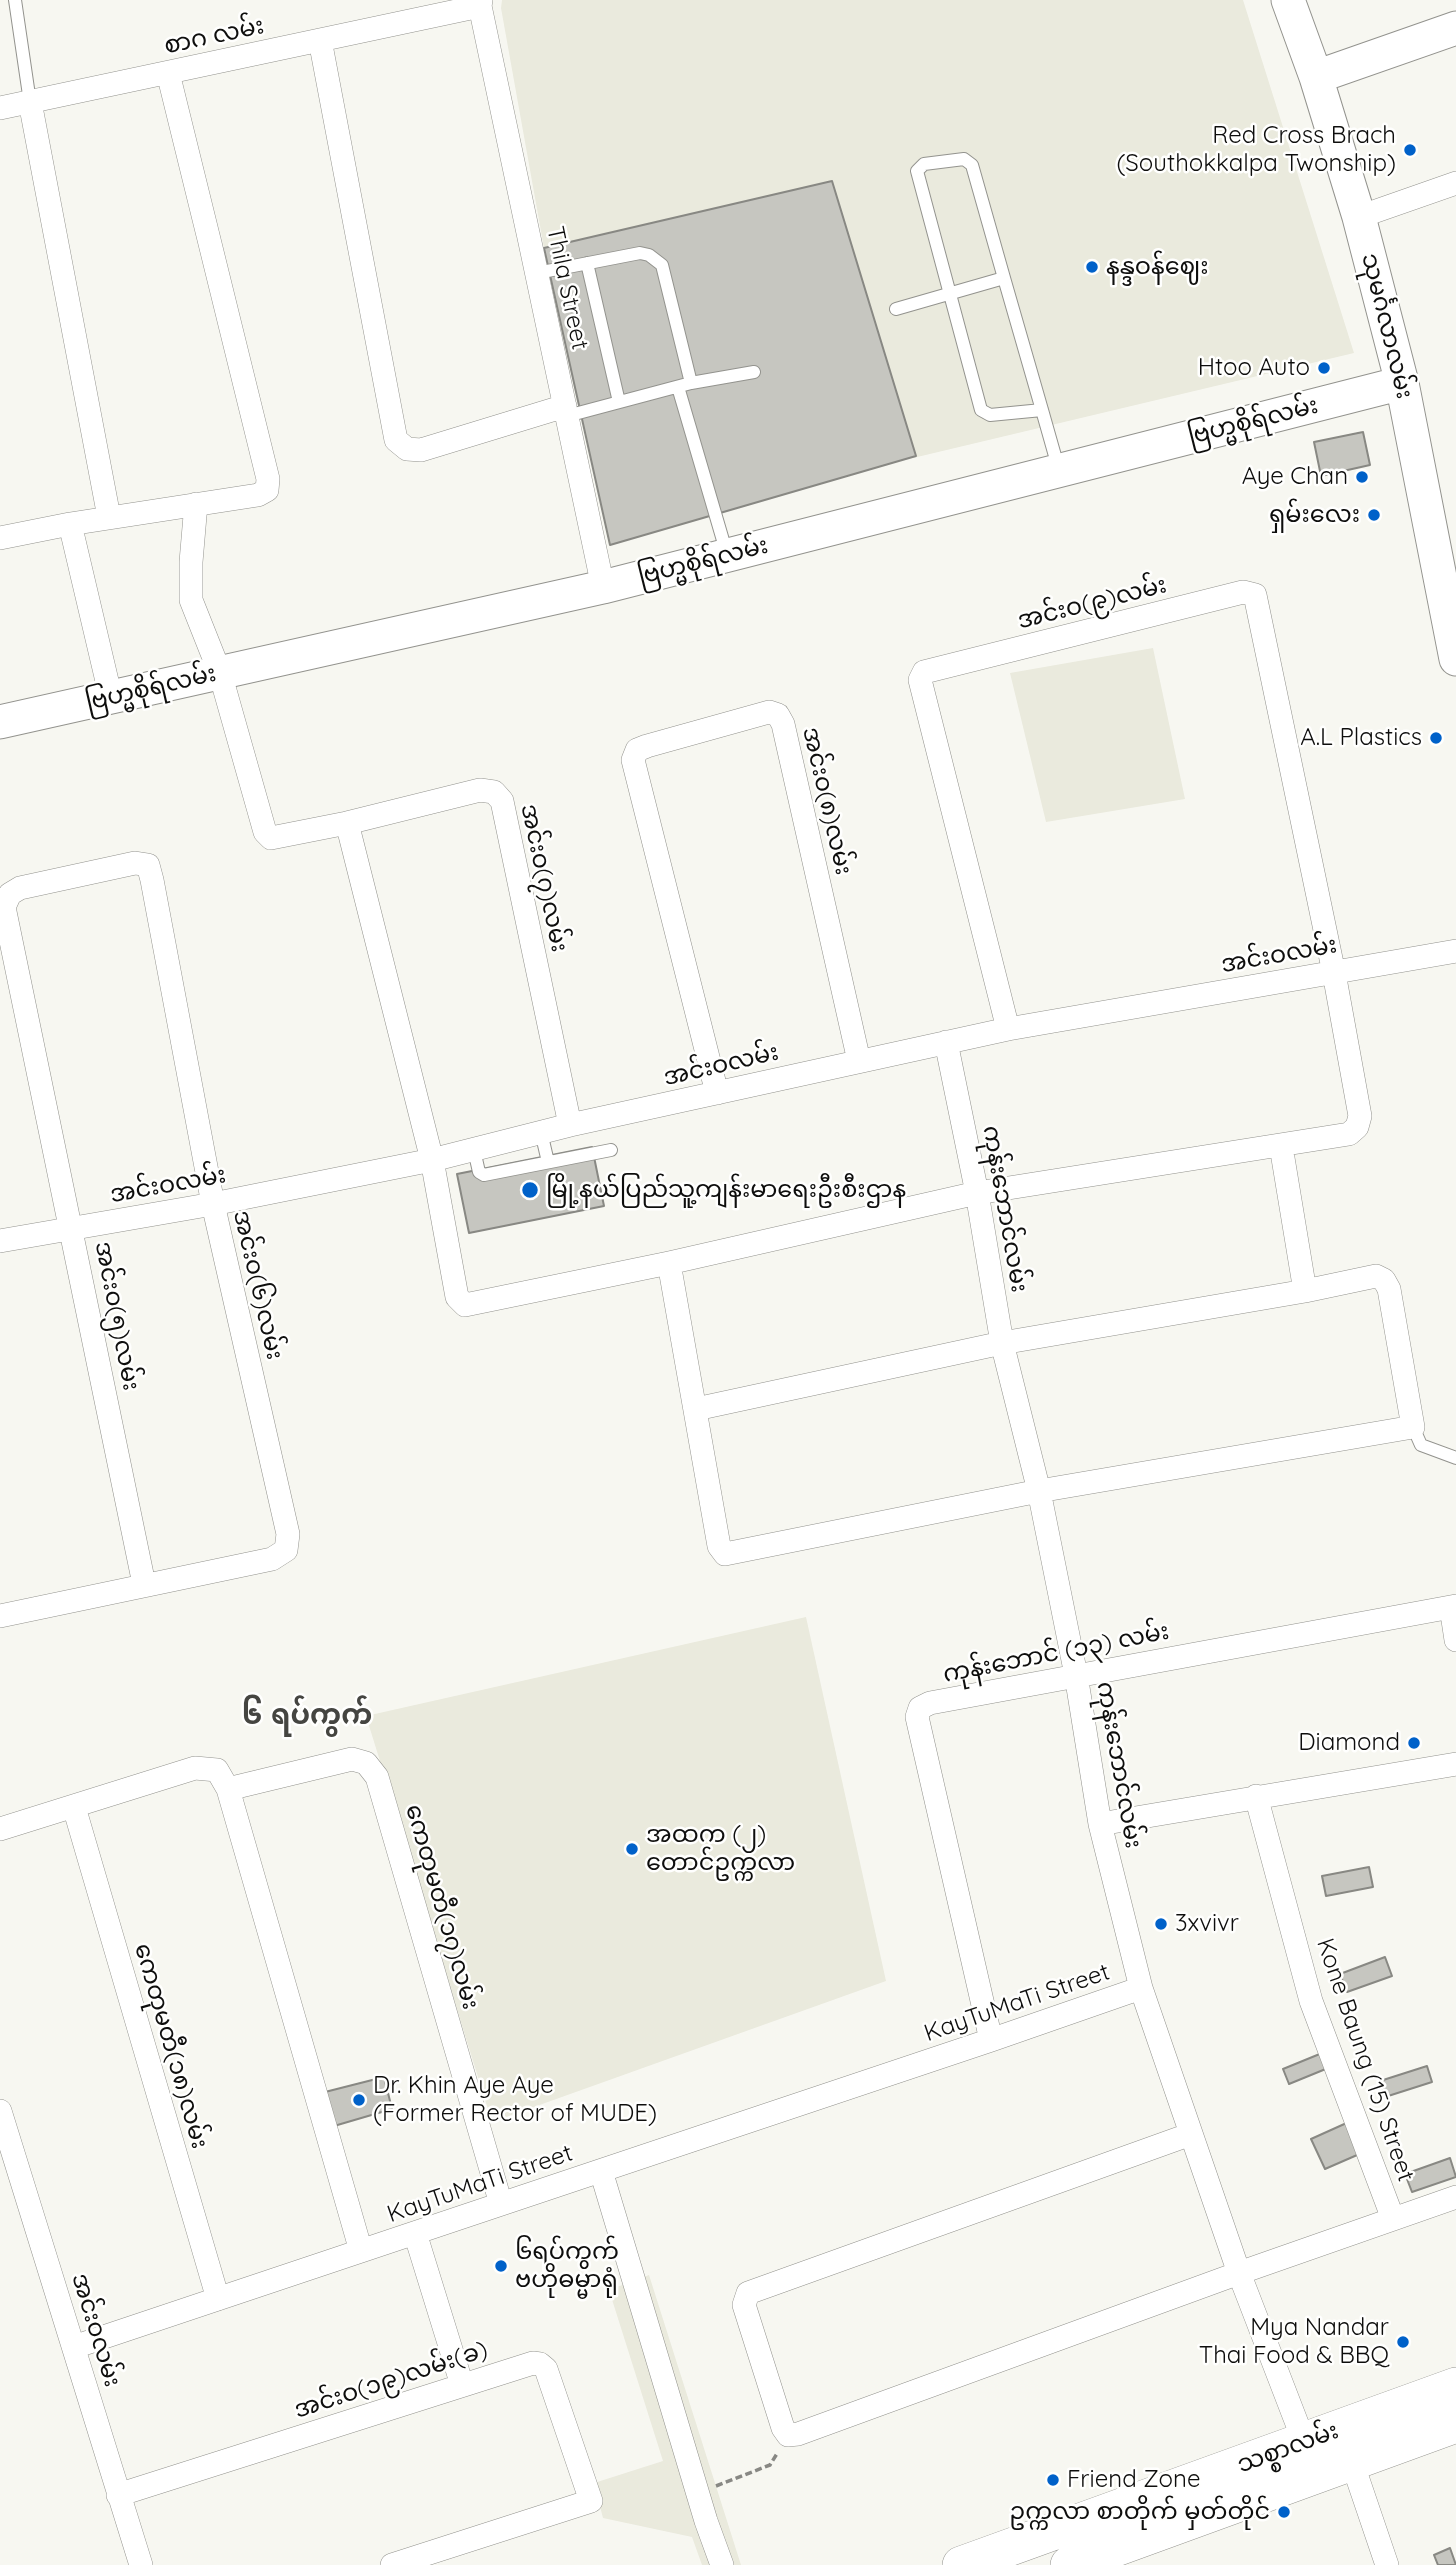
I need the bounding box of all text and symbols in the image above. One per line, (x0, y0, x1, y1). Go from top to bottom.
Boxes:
street label: စာဂ လမ်း (161, 11, 267, 61)
place label: Red Cross Brach (Southokkalpa Twonship) (1116, 122, 1396, 178)
marker: Red Cross Brach (Southokkalpa Twonship) (1402, 142, 1418, 158)
street label: Thila Street (540, 224, 594, 352)
street label: သုမင်္ဂလာလမ်း (1355, 250, 1419, 402)
place label: နန္ဒဝန်ဈေး (1106, 253, 1209, 281)
marker: နန္ဒဝန်ဈေး (1084, 259, 1100, 275)
place label: Htoo Auto (1198, 354, 1310, 382)
marker: Htoo Auto (1316, 360, 1332, 376)
street label: ဗြဟ္မစိုရ်လမ်း (1185, 391, 1321, 451)
place label: Aye Chan (1242, 463, 1348, 491)
marker: Aye Chan (1354, 469, 1370, 485)
place label: ရှမ်းလေး (1269, 501, 1360, 529)
marker: ရှမ်းလေး (1366, 507, 1382, 523)
street label: ဗြဟ္မစိုရ်လမ်း (635, 531, 771, 591)
street label: အင်းဝ(၉)လမ်း (1015, 571, 1169, 635)
street label: ဗြဟ္မစိုရ်လမ်း (83, 659, 219, 717)
street label: အင်းဝ(၈)လမ်း (796, 724, 858, 878)
place label: A.L Plastics (1300, 724, 1422, 752)
marker: A.L Plastics (1428, 730, 1444, 746)
street label: အင်းဝ(၇)လမ်း (514, 801, 574, 955)
street label: အင်းဝလမ်း (1219, 931, 1339, 979)
street label: အင်းဝလမ်း (661, 1038, 781, 1092)
street label: ကုန်းဘောင်လမ်း (976, 1123, 1034, 1295)
street label: အင်းဝလမ်း (108, 1161, 228, 1209)
place label: မြို့နယ်ပြည်သူ့ကျန်းမာရေးဦးစီးဌာန (546, 1176, 906, 1204)
marker: မြို့နယ်ပြည်သူ့ကျန်းမာရေးဦးစီးဌာန (520, 1180, 540, 1200)
street label: အင်းဝ(၆)လမ်း (227, 1207, 289, 1363)
street label: အင်းဝ(၅)လမ်း (88, 1239, 146, 1393)
street label: ကုန်းဘောင် (၁၃) လမ်း (941, 1617, 1171, 1689)
street label: ကုန်းဘောင်လမ်း (1090, 1679, 1148, 1851)
district label: ၆ ရပ်ကွက် (242, 1699, 372, 1733)
place label: Diamond (1298, 1729, 1400, 1757)
marker: Diamond (1406, 1735, 1422, 1751)
street label: ကေတုမတီ(၁၇)လမ်း (399, 1801, 485, 2013)
place label: အထက (၂) တောင်ဥက္ကလာ (646, 1821, 795, 1877)
marker: အထက (၂) တောင်ဥက္ကလာ (624, 1841, 640, 1857)
place label: 3xvivr (1175, 1910, 1239, 1938)
marker: 3xvivr (1153, 1916, 1169, 1932)
street label: Kone Baung (15) Street (1310, 1935, 1420, 2185)
street label: ကေတုမတီ(၁၈)လမ်း (128, 1940, 214, 2152)
street label: KayTuMaTi Street (921, 1958, 1113, 2048)
place label: Dr. Khin Aye Aye (Former Rector of MUDE) (373, 2072, 657, 2128)
marker: Dr. Khin Aye Aye (Former Rector of MUDE) (351, 2092, 367, 2108)
street label: KayTuMaTi Street (384, 2139, 576, 2229)
place label: ၆ရပ်ကွက် ဗဟိုဓမ္မာရုံ (515, 2238, 619, 2294)
marker: ၆ရပ်ကွက် ဗဟိုဓမ္မာရုံ (493, 2258, 509, 2274)
street label: အင်းဝလမ်း (65, 2270, 127, 2390)
place label: Mya Nandar Thai Food & BBQ (1199, 2314, 1389, 2370)
marker: Mya Nandar Thai Food & BBQ (1395, 2334, 1411, 2350)
street label: အင်းဝ(၁၉)လမ်း(ခ) (291, 2335, 491, 2425)
street label: သစ္စာလမ်း (1233, 2416, 1343, 2480)
place label: Friend Zone (1067, 2466, 1201, 2494)
marker: Friend Zone (1045, 2472, 1061, 2488)
place label: ဥက္ကလာ စာတိုက် မှတ်တိုင် (1009, 2498, 1270, 2526)
marker: ဥက္ကလာ စာတိုက် မှတ်တိုင် (1276, 2504, 1292, 2520)

